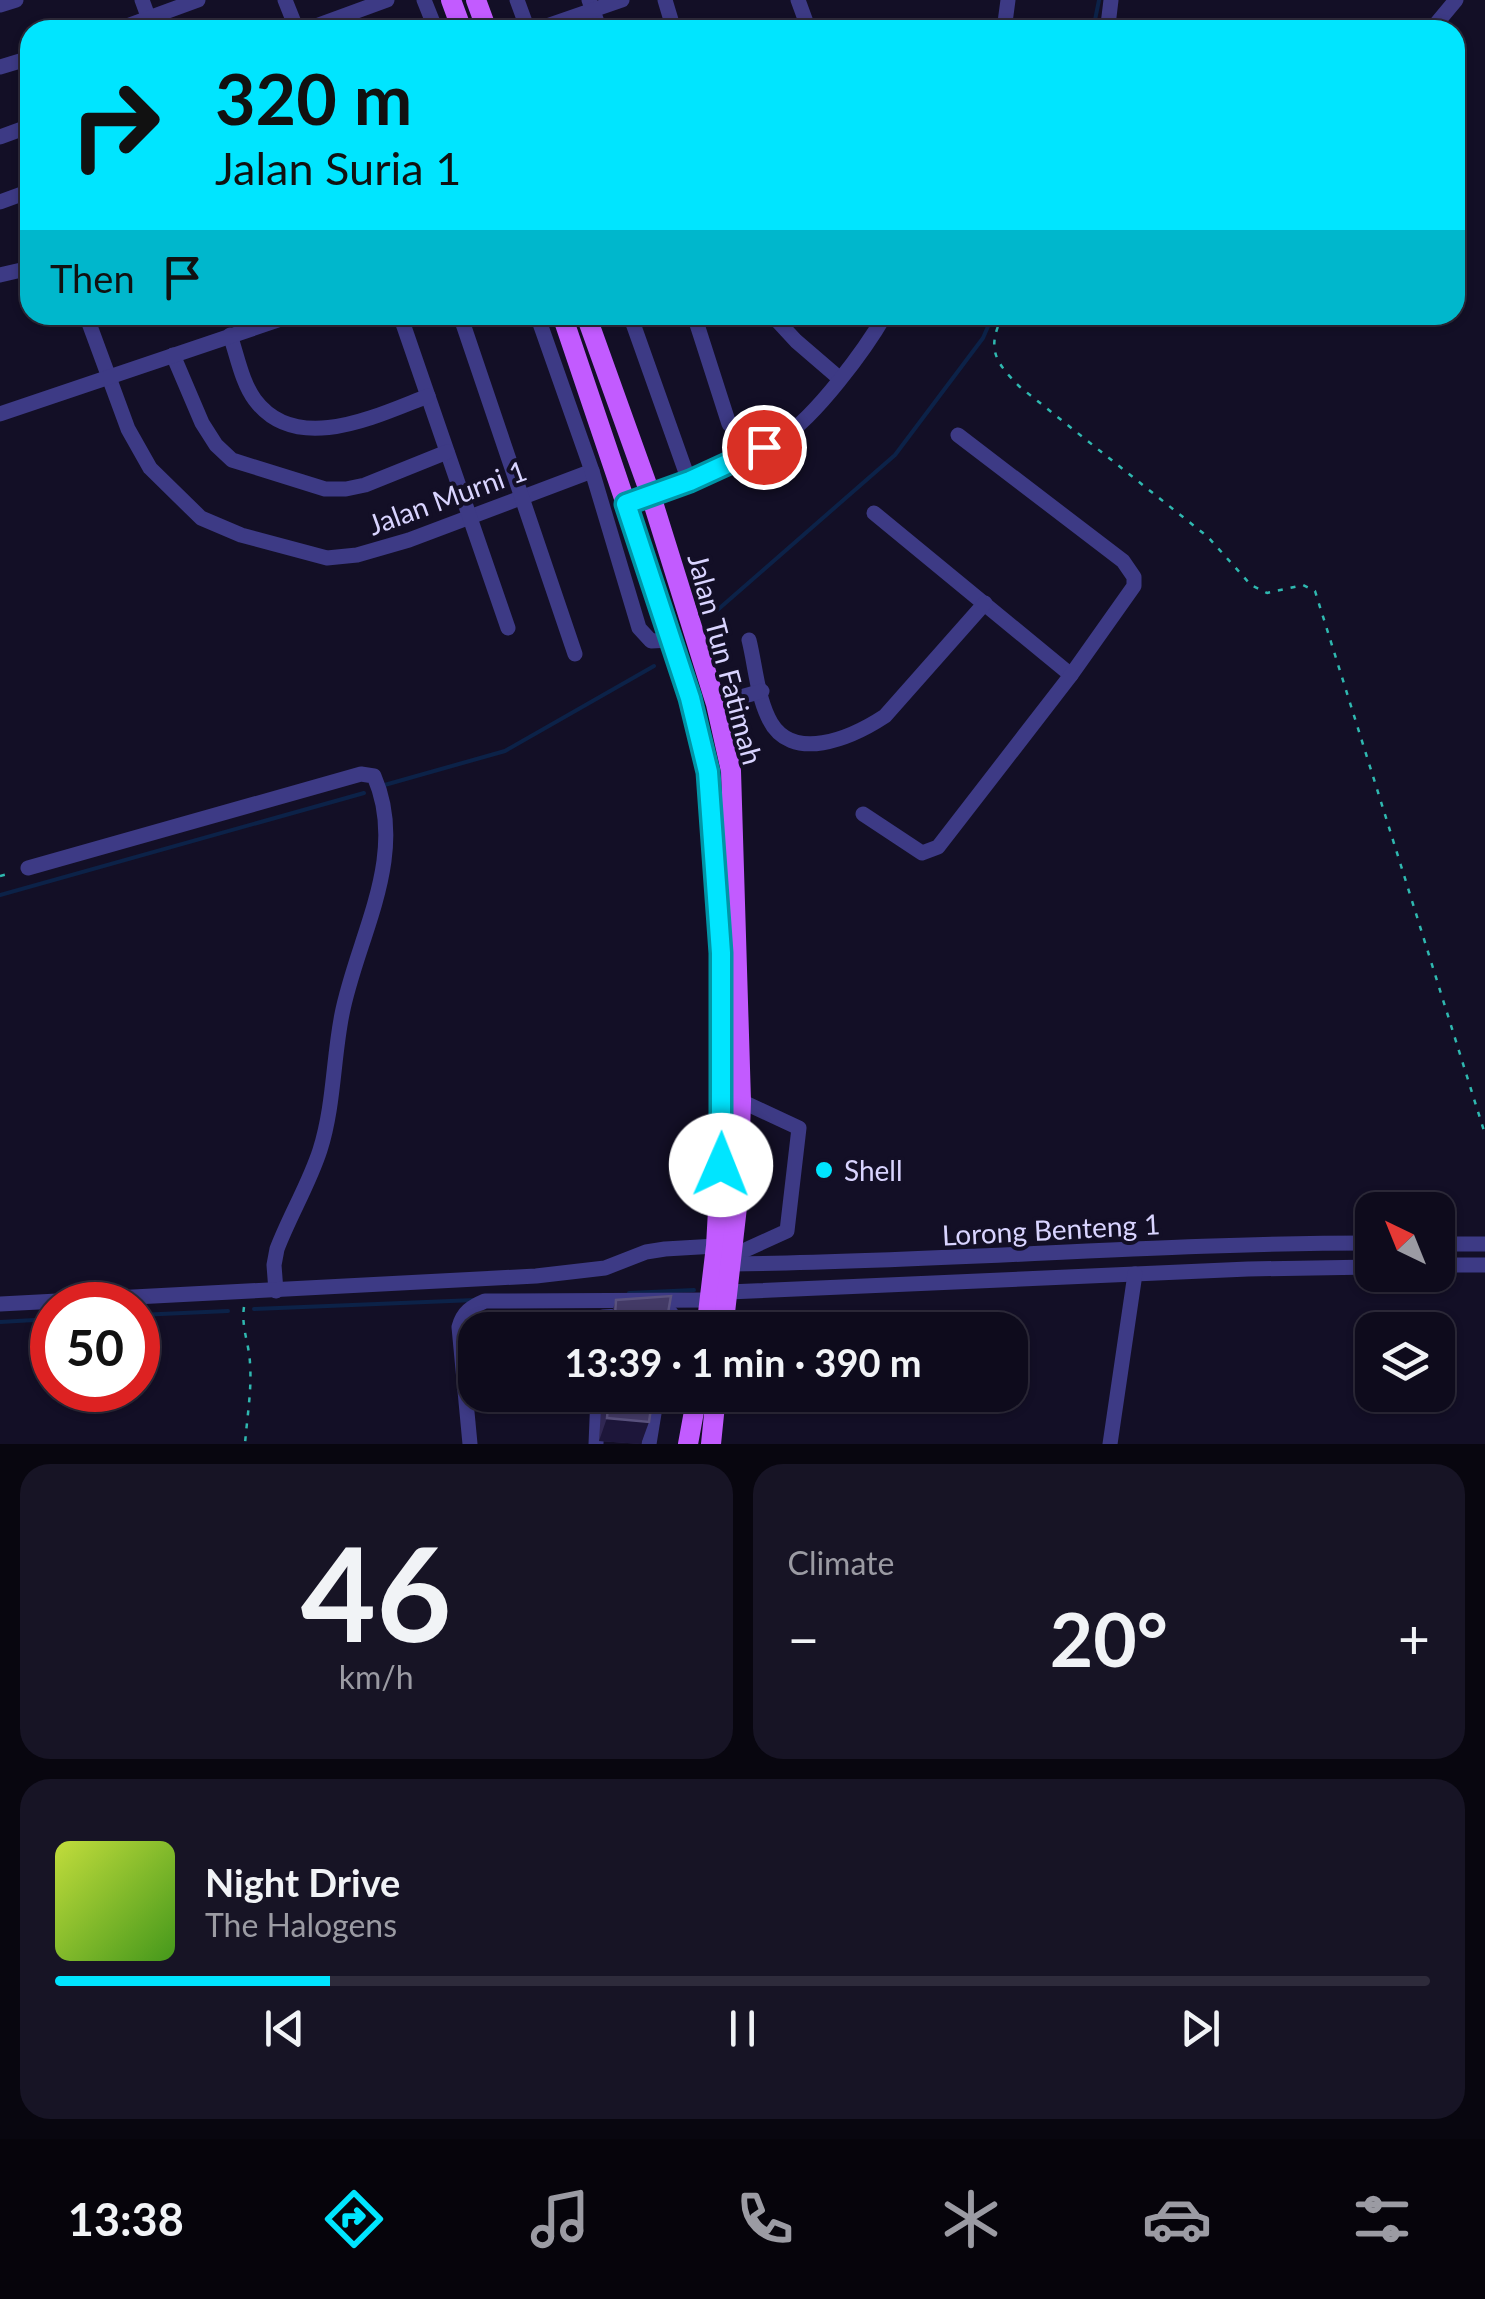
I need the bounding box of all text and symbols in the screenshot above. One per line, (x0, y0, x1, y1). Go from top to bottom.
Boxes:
text: 320 m (215, 56, 412, 140)
icon: right (50, 60, 180, 190)
text: Jalan Suria 1 (215, 141, 461, 195)
icon: arrive (155, 250, 210, 305)
text: Then (50, 255, 135, 301)
pin (722, 405, 807, 490)
icon: arrive (737, 420, 792, 475)
street label: Jalan Murni 1 (363, 453, 531, 541)
street label: Jalan Tun Fatimah (681, 550, 771, 768)
position arrow (669, 1113, 773, 1217)
place label: Shell (844, 1153, 903, 1187)
marker: Shell (813, 1159, 835, 1181)
north arrow (1355, 1192, 1455, 1292)
map controls (1355, 1192, 1455, 1412)
street label: Lorong Benteng 1 (941, 1206, 1161, 1252)
speed limit sign: 50 (30, 1282, 160, 1412)
button: layers (1355, 1312, 1455, 1412)
text: 13:39 · 1 min · 390 m (564, 1339, 922, 1385)
text: 46 (301, 1514, 452, 1670)
text: Climate (788, 1543, 894, 1582)
text: 20° (1050, 1593, 1168, 1683)
text: − (788, 1605, 819, 1671)
text: + (1398, 1605, 1430, 1671)
text: km/h (339, 1657, 414, 1696)
text: Night Drive (205, 1859, 400, 1905)
text: The Halogens (205, 1905, 397, 1944)
icon: previous (257, 2001, 312, 2056)
icon: pause (715, 2001, 770, 2056)
icon: next (1173, 2001, 1228, 2056)
icon: directions (319, 2184, 389, 2254)
icon: music (525, 2184, 595, 2254)
icon: phone (730, 2184, 800, 2254)
icon: climate (936, 2184, 1006, 2254)
icon: car (1142, 2184, 1212, 2254)
icon: filters (1347, 2184, 1417, 2254)
text: 13:38 (68, 2192, 184, 2246)

